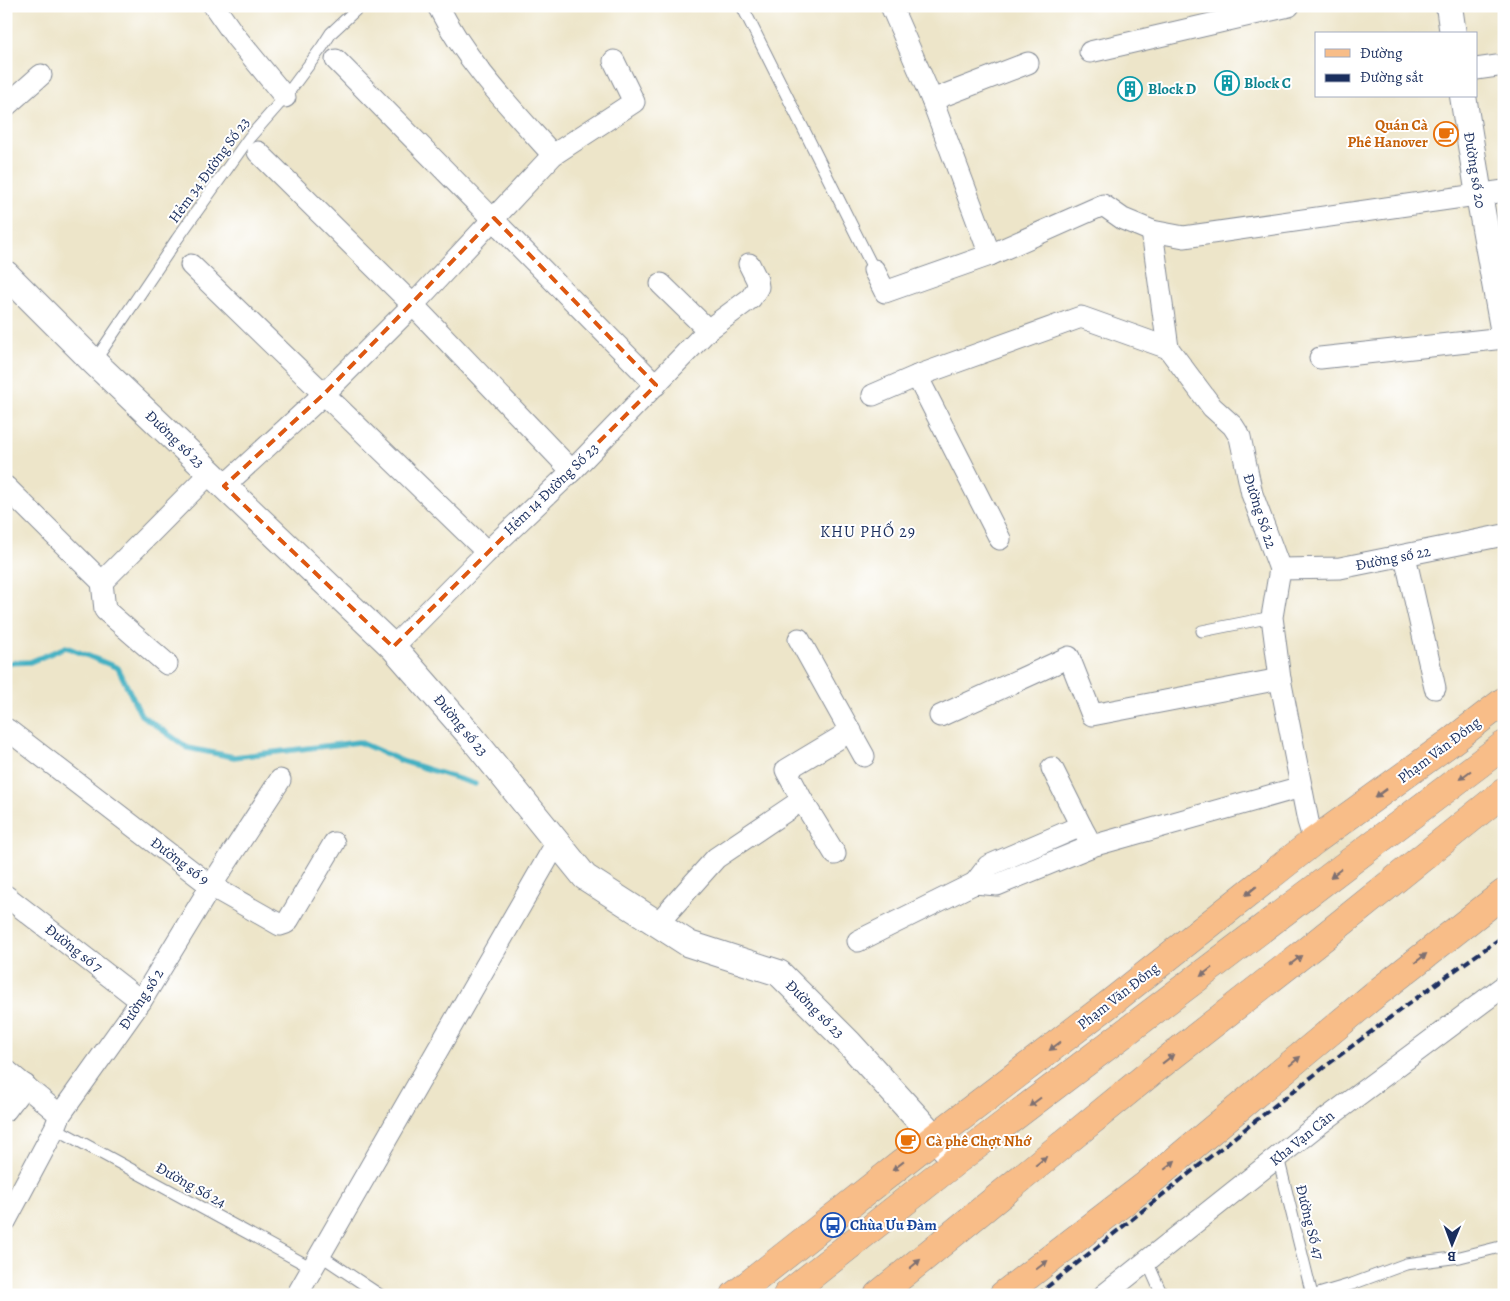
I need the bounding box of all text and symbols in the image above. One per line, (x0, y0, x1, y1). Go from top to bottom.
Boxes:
legend (1315, 32, 1478, 98)
text: Đường (1360, 43, 1403, 63)
text: Đường sắt (1360, 67, 1423, 87)
building icon: Block C (1214, 70, 1240, 96)
place label: Block C (1244, 73, 1291, 93)
building icon: Block D (1117, 76, 1143, 102)
place label: Block D (1148, 79, 1196, 99)
street label: Hẻm 34 Đường Số 23 (164, 113, 254, 227)
place label: Quán Cà Phê Hanover (1348, 115, 1429, 152)
cafe icon: Quán Cà Phê Hanover (1433, 121, 1459, 147)
street label: Đường số 20 (1459, 130, 1491, 210)
street label: Đường số 23 (141, 406, 209, 472)
street label: Hẻm 14 Đường Số 23 (499, 438, 603, 540)
street label: Đường Số 22 (1238, 471, 1282, 551)
district label: KHU PHỐ 29 (820, 521, 916, 543)
street label: Đường số 22 (1354, 541, 1432, 575)
street label: Đường số 23 (429, 690, 493, 760)
street label: Phạm Văn Đồng (1394, 712, 1485, 788)
one-way arrow (1459, 769, 1472, 780)
one-way arrow (1374, 788, 1388, 798)
street label: Đường số 9 (147, 832, 214, 890)
one-way arrow (1329, 868, 1343, 878)
one-way arrow (1245, 885, 1258, 896)
street label: Đường số 7 (41, 919, 108, 977)
one-way arrow (1414, 953, 1427, 964)
one-way arrow (1289, 954, 1302, 965)
street label: Phạm Văn Đồng (1073, 957, 1163, 1034)
street label: Đường số 2 (114, 965, 168, 1033)
one-way arrow (1200, 966, 1213, 977)
street label: Đường số 23 (781, 975, 849, 1043)
one-way arrow (1049, 1040, 1062, 1051)
one-way arrow (1161, 1054, 1174, 1064)
one-way arrow (1288, 1055, 1300, 1067)
one-way arrow (1029, 1096, 1042, 1107)
street label: Kha Vạn Cân (1265, 1106, 1339, 1170)
cafe icon: Cà phê Chợt Nhớ (895, 1128, 921, 1154)
place label: Cà phê Chợt Nhớ (926, 1131, 1032, 1151)
one-way arrow (1034, 1156, 1047, 1167)
street label: Đường Số 24 (152, 1157, 230, 1213)
one-way arrow (892, 1160, 905, 1171)
one-way arrow (1163, 1160, 1176, 1171)
street label: Đường Số 47 (1291, 1182, 1329, 1262)
bus stop icon: Chùa Ưu Đàm (820, 1212, 846, 1238)
place label: Chùa Ưu Đàm (850, 1215, 937, 1235)
north arrow (1428, 1218, 1478, 1268)
text: B (1447, 1247, 1456, 1266)
one-way arrow (908, 1258, 921, 1269)
one-way arrow (1035, 1260, 1049, 1270)

